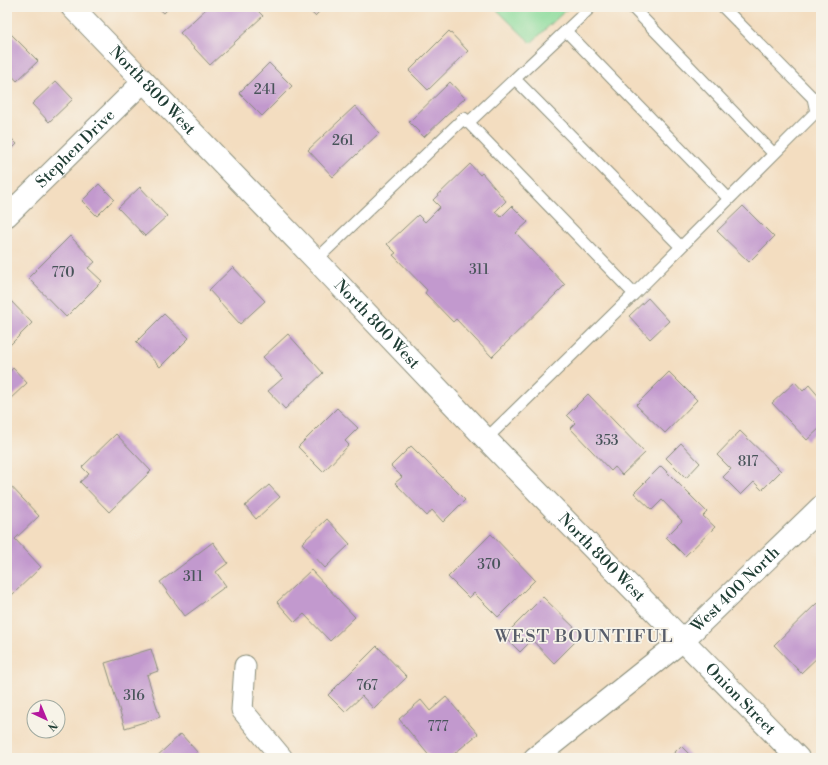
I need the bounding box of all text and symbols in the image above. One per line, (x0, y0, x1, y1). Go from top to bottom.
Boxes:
street label: North 800 West (105, 42, 200, 139)
house number: 241 (254, 81, 276, 99)
street label: Stephen Drive (32, 105, 119, 192)
house number: 261 (332, 132, 354, 150)
house number: 311 (469, 261, 489, 279)
house number: 770 (51, 264, 75, 282)
street label: North 800 West (330, 275, 424, 373)
house number: 353 (595, 432, 619, 450)
house number: 817 (738, 453, 758, 471)
street label: North 800 West (554, 509, 650, 606)
street label: West 400 North (686, 542, 784, 637)
house number: 370 (477, 556, 501, 574)
house number: 311 (183, 568, 203, 586)
district label: WEST BOUNTIFUL (493, 625, 674, 648)
street label: Onion Street (701, 659, 780, 739)
house number: 767 (356, 677, 378, 695)
house number: 316 (123, 687, 145, 705)
north arrow (26, 699, 66, 739)
text: N (44, 717, 60, 734)
house number: 777 (427, 718, 449, 736)

